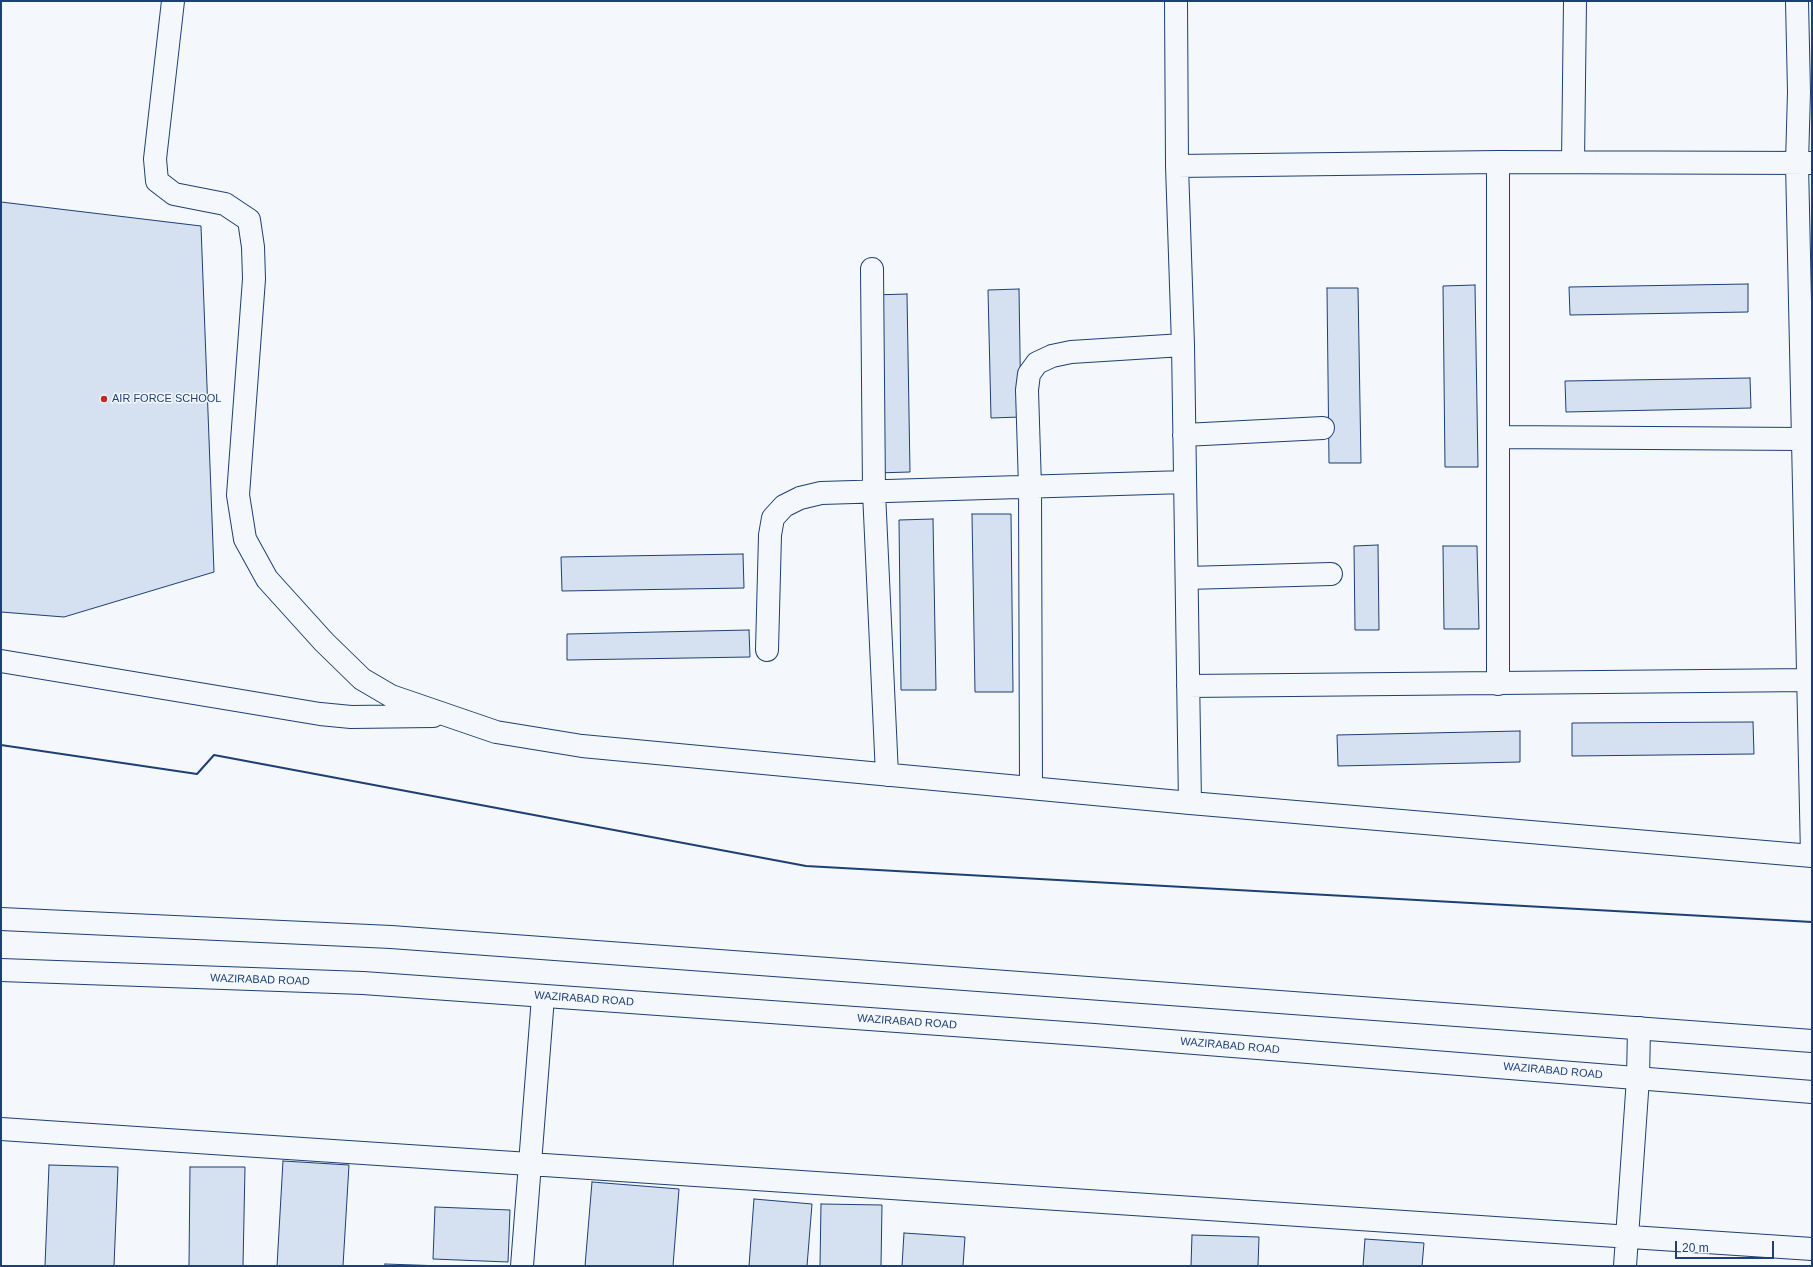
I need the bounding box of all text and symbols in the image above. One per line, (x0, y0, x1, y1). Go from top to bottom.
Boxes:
place label: AIR FORCE SCHOOL (112, 392, 221, 406)
marker: AIR FORCE SCHOOL (99, 394, 109, 404)
street label: WAZIRABAD ROAD (210, 972, 310, 988)
street label: WAZIRABAD ROAD (534, 989, 634, 1009)
street label: WAZIRABAD ROAD (857, 1012, 957, 1032)
street label: WAZIRABAD ROAD (1180, 1035, 1280, 1057)
street label: WAZIRABAD ROAD (1503, 1060, 1603, 1082)
scale bar (1677, 1233, 1776, 1259)
text: 20 m (1682, 1241, 1709, 1255)

